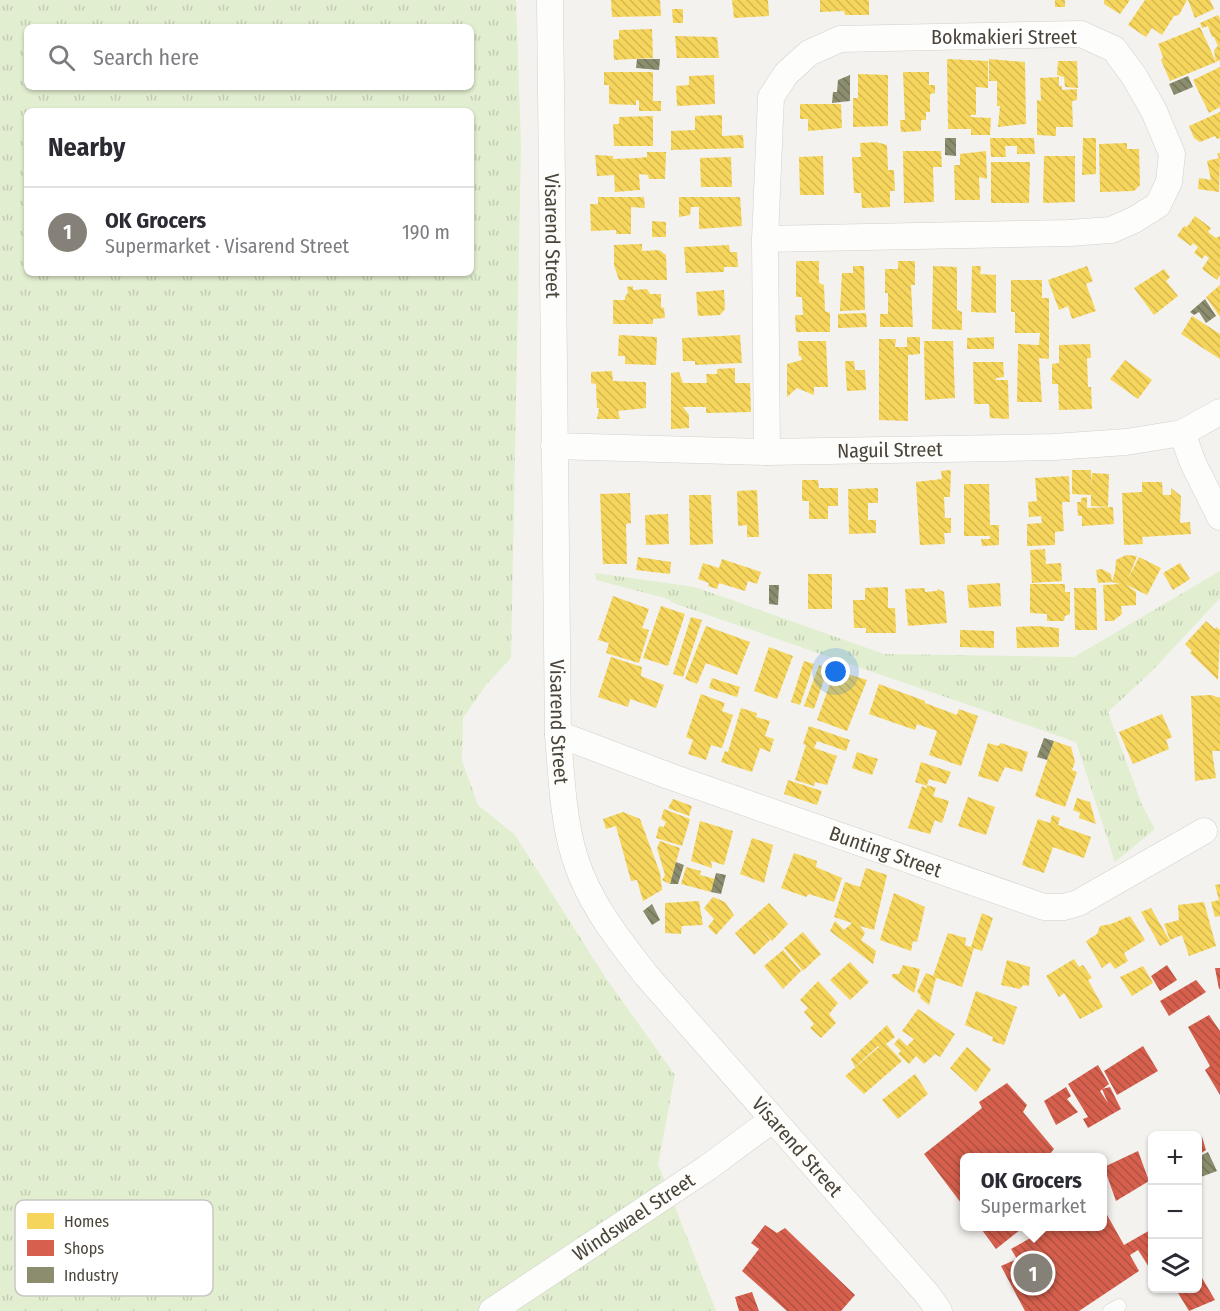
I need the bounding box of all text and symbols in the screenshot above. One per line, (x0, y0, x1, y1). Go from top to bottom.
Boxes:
search box (24, 24, 474, 90)
street label: Bokmakieri Street (931, 25, 1078, 49)
icon: search (45, 41, 78, 74)
text: Search here (93, 44, 199, 71)
text: Nearby (48, 132, 125, 163)
street label: Visarend Street (540, 173, 565, 299)
text: OK Grocers (105, 207, 206, 234)
text: 1 (63, 220, 72, 244)
text: 190 m (402, 220, 450, 244)
text: Supermarket · Visarend Street (105, 234, 349, 258)
street label: Naguil Street (837, 437, 943, 463)
your location (821, 657, 850, 686)
street label: Visarend Street (545, 659, 574, 786)
street label: Bunting Street (826, 821, 945, 882)
street label: Visarend Street (747, 1092, 848, 1202)
map controls (1148, 1131, 1202, 1293)
button: + (1148, 1131, 1202, 1185)
popup (960, 1153, 1107, 1231)
street label: Windswael Street (568, 1167, 699, 1266)
text: OK Grocers (981, 1167, 1082, 1194)
button: − (1148, 1185, 1202, 1239)
text: Supermarket (981, 1194, 1086, 1218)
legend (15, 1200, 213, 1296)
text: Homes (64, 1212, 109, 1231)
text: Shops (64, 1239, 104, 1258)
button: layers (1148, 1239, 1202, 1293)
pin: 1 (1014, 1250, 1052, 1296)
text: Industry (64, 1266, 119, 1285)

